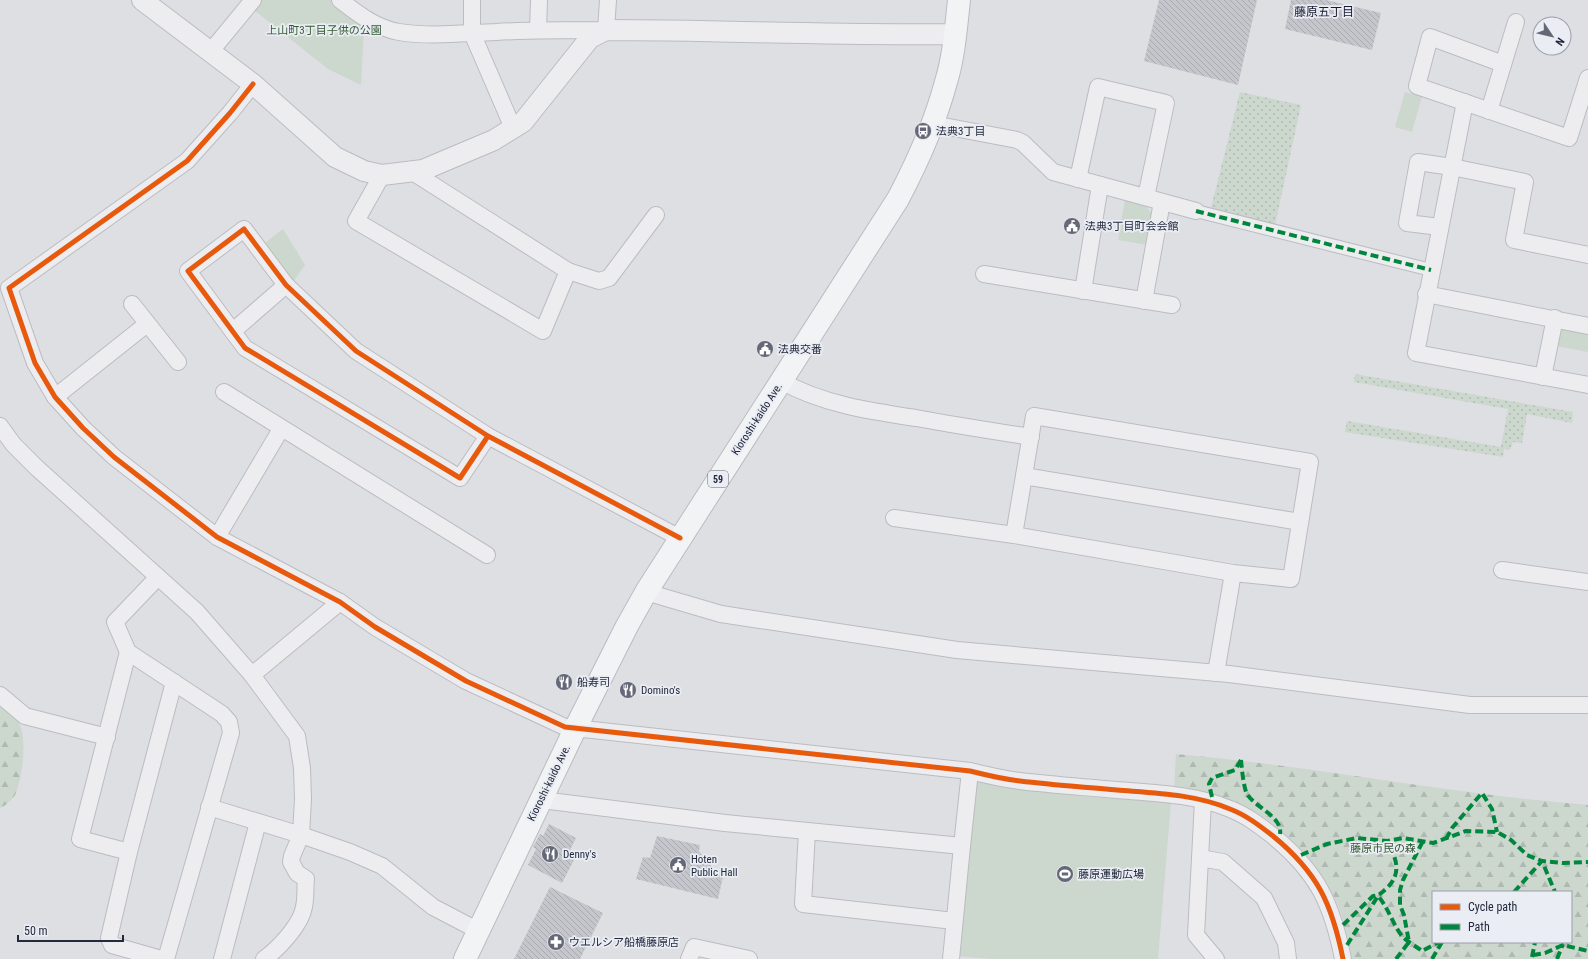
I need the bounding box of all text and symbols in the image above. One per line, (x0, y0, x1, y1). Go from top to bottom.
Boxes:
district label: 藤原五丁目 (1294, 5, 1354, 19)
north arrow (1532, 16, 1572, 56)
park label: 上山町3丁目子供の公園 (266, 24, 382, 37)
text: N (1552, 35, 1567, 48)
bus stop icon: 法典3丁目 (913, 121, 933, 141)
place label: 法典3丁目 (936, 125, 985, 138)
public building icon: 法典3丁目町会会館 (1062, 216, 1082, 236)
place label: 法典3丁目町会会館 (1085, 220, 1178, 233)
public building icon: 法典交番 (755, 339, 775, 359)
place label: 法典交番 (778, 343, 822, 356)
street label: Kioroshi-kaido Ave. (729, 380, 785, 458)
road number: 59 (708, 471, 728, 487)
restaurant icon: 船寿司 (554, 672, 574, 692)
place label: 船寿司 (577, 676, 610, 689)
restaurant icon: Domino's (618, 680, 638, 700)
place label: Domino's (641, 684, 680, 697)
street label: Kioroshi-kaido Ave. (525, 743, 573, 823)
park label: 藤原市民の森 (1350, 842, 1416, 855)
restaurant icon: Denny's (540, 844, 560, 864)
place label: Denny's (563, 848, 596, 861)
place label: Hoten Public Hall (691, 853, 738, 879)
public building icon: Hoten Public Hall (668, 855, 688, 875)
sports icon: 藤原運動広場 (1055, 864, 1075, 884)
place label: 藤原運動広場 (1078, 868, 1144, 881)
legend (1432, 891, 1572, 943)
text: Cycle path (1468, 900, 1518, 914)
scale bar (18, 917, 123, 943)
text: Path (1468, 920, 1490, 934)
text: 50 m (24, 924, 48, 938)
pharmacy icon: ウエルシア船橋藤原店 (546, 932, 566, 952)
place label: ウエルシア船橋藤原店 (569, 936, 679, 949)

